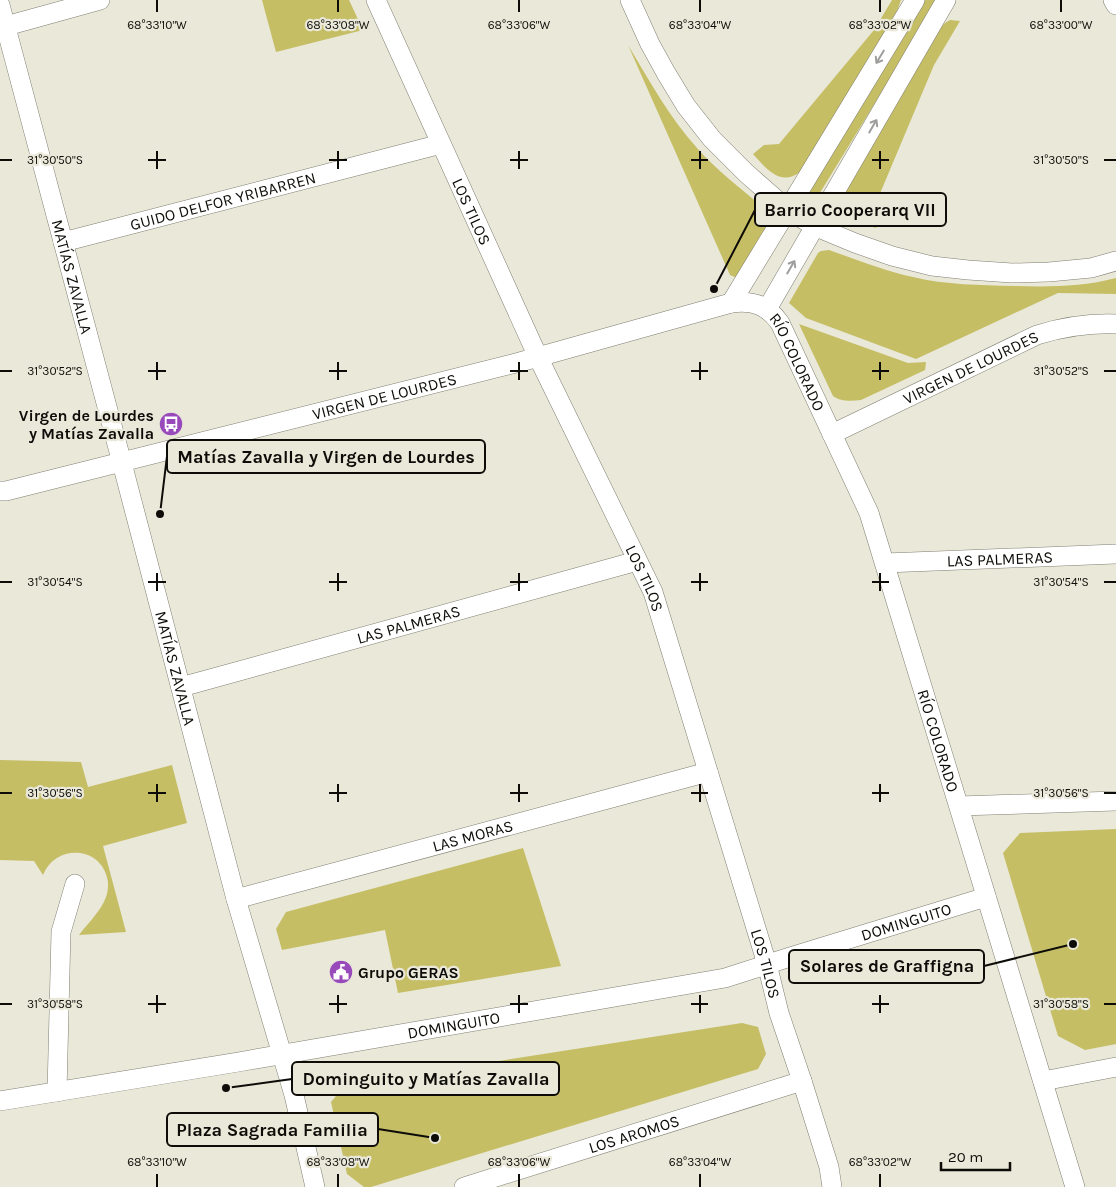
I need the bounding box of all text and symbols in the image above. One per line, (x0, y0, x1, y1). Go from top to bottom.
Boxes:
text: 68°33'10"W (127, 18, 187, 32)
text: 68°33'08"W (306, 18, 370, 32)
text: 68°33'06"W (488, 18, 551, 32)
text: 68°33'04"W (669, 18, 731, 32)
text: 68°33'02"W (849, 18, 912, 32)
text: 68°33'00"W (1030, 18, 1093, 32)
one-way arrow (875, 49, 885, 63)
one-way arrow (868, 120, 878, 134)
text: 31°30'50"S (27, 153, 83, 167)
text: 31°30'50"S (1033, 153, 1089, 167)
street label: GUIDO DELFOR YRIBARREN (128, 167, 318, 234)
street label: LOS TILOS (448, 175, 495, 248)
callout: Barrio Cooperarq VII (755, 193, 946, 226)
text: Barrio Cooperarq VII (764, 199, 936, 221)
street label: MATÍAS ZAVALLA (48, 217, 97, 336)
one-way arrow (786, 259, 796, 274)
street label: RÍO COLORADO (766, 309, 829, 414)
street label: VIRGEN DE LOURDES (900, 326, 1041, 408)
text: 31°30'52"S (27, 364, 83, 378)
text: 31°30'52"S (1033, 364, 1089, 378)
street label: VIRGEN DE LOURDES (310, 369, 458, 423)
place label: Virgen de Lourdes y Matías Zavalla (19, 406, 154, 443)
bus stop icon: Virgen de Lourdes y Matías Zavalla (158, 411, 184, 437)
callout: Matías Zavalla y Virgen de Lourdes (167, 440, 485, 473)
text: Matías Zavalla y Virgen de Lourdes (177, 446, 475, 468)
street label: LOS TILOS (622, 542, 668, 614)
street label: LAS PALMERAS (946, 547, 1053, 570)
text: 31°30'54"S (27, 575, 83, 589)
text: 31°30'54"S (1033, 575, 1089, 589)
street label: LAS PALMERAS (355, 601, 462, 647)
street label: MATÍAS ZAVALLA (152, 609, 200, 727)
street label: RÍO COLORADO (914, 687, 963, 794)
text: 31°30'56"S (27, 786, 83, 800)
text: 31°30'56"S (1033, 786, 1089, 800)
street label: LAS MORAS (430, 815, 515, 855)
street label: DOMINGUITO (859, 899, 953, 944)
street label: LOS TILOS (747, 926, 785, 1000)
callout: Solares de Graffigna (789, 950, 984, 983)
text: Solares de Graffigna (800, 955, 974, 977)
public building icon: Grupo GERAS (328, 959, 354, 985)
place label: Grupo GERAS (358, 963, 459, 982)
text: 31°30'58"S (27, 997, 83, 1011)
text: 31°30'58"S (1033, 997, 1089, 1011)
street label: DOMINGUITO (406, 1007, 501, 1042)
callout: Dominguito y Matías Zavalla (292, 1062, 559, 1095)
text: Dominguito y Matías Zavalla (303, 1068, 549, 1090)
street label: LOS AROMOS (586, 1111, 682, 1157)
callout: Plaza Sagrada Familia (167, 1113, 378, 1146)
text: Plaza Sagrada Familia (176, 1119, 368, 1141)
scale bar (941, 1140, 1010, 1172)
text: 20 m (948, 1148, 983, 1166)
text: 68°33'10"W (127, 1155, 187, 1169)
text: 68°33'08"W (306, 1155, 370, 1169)
text: 68°33'06"W (488, 1155, 551, 1169)
text: 68°33'04"W (669, 1155, 731, 1169)
text: 68°33'02"W (849, 1155, 912, 1169)

